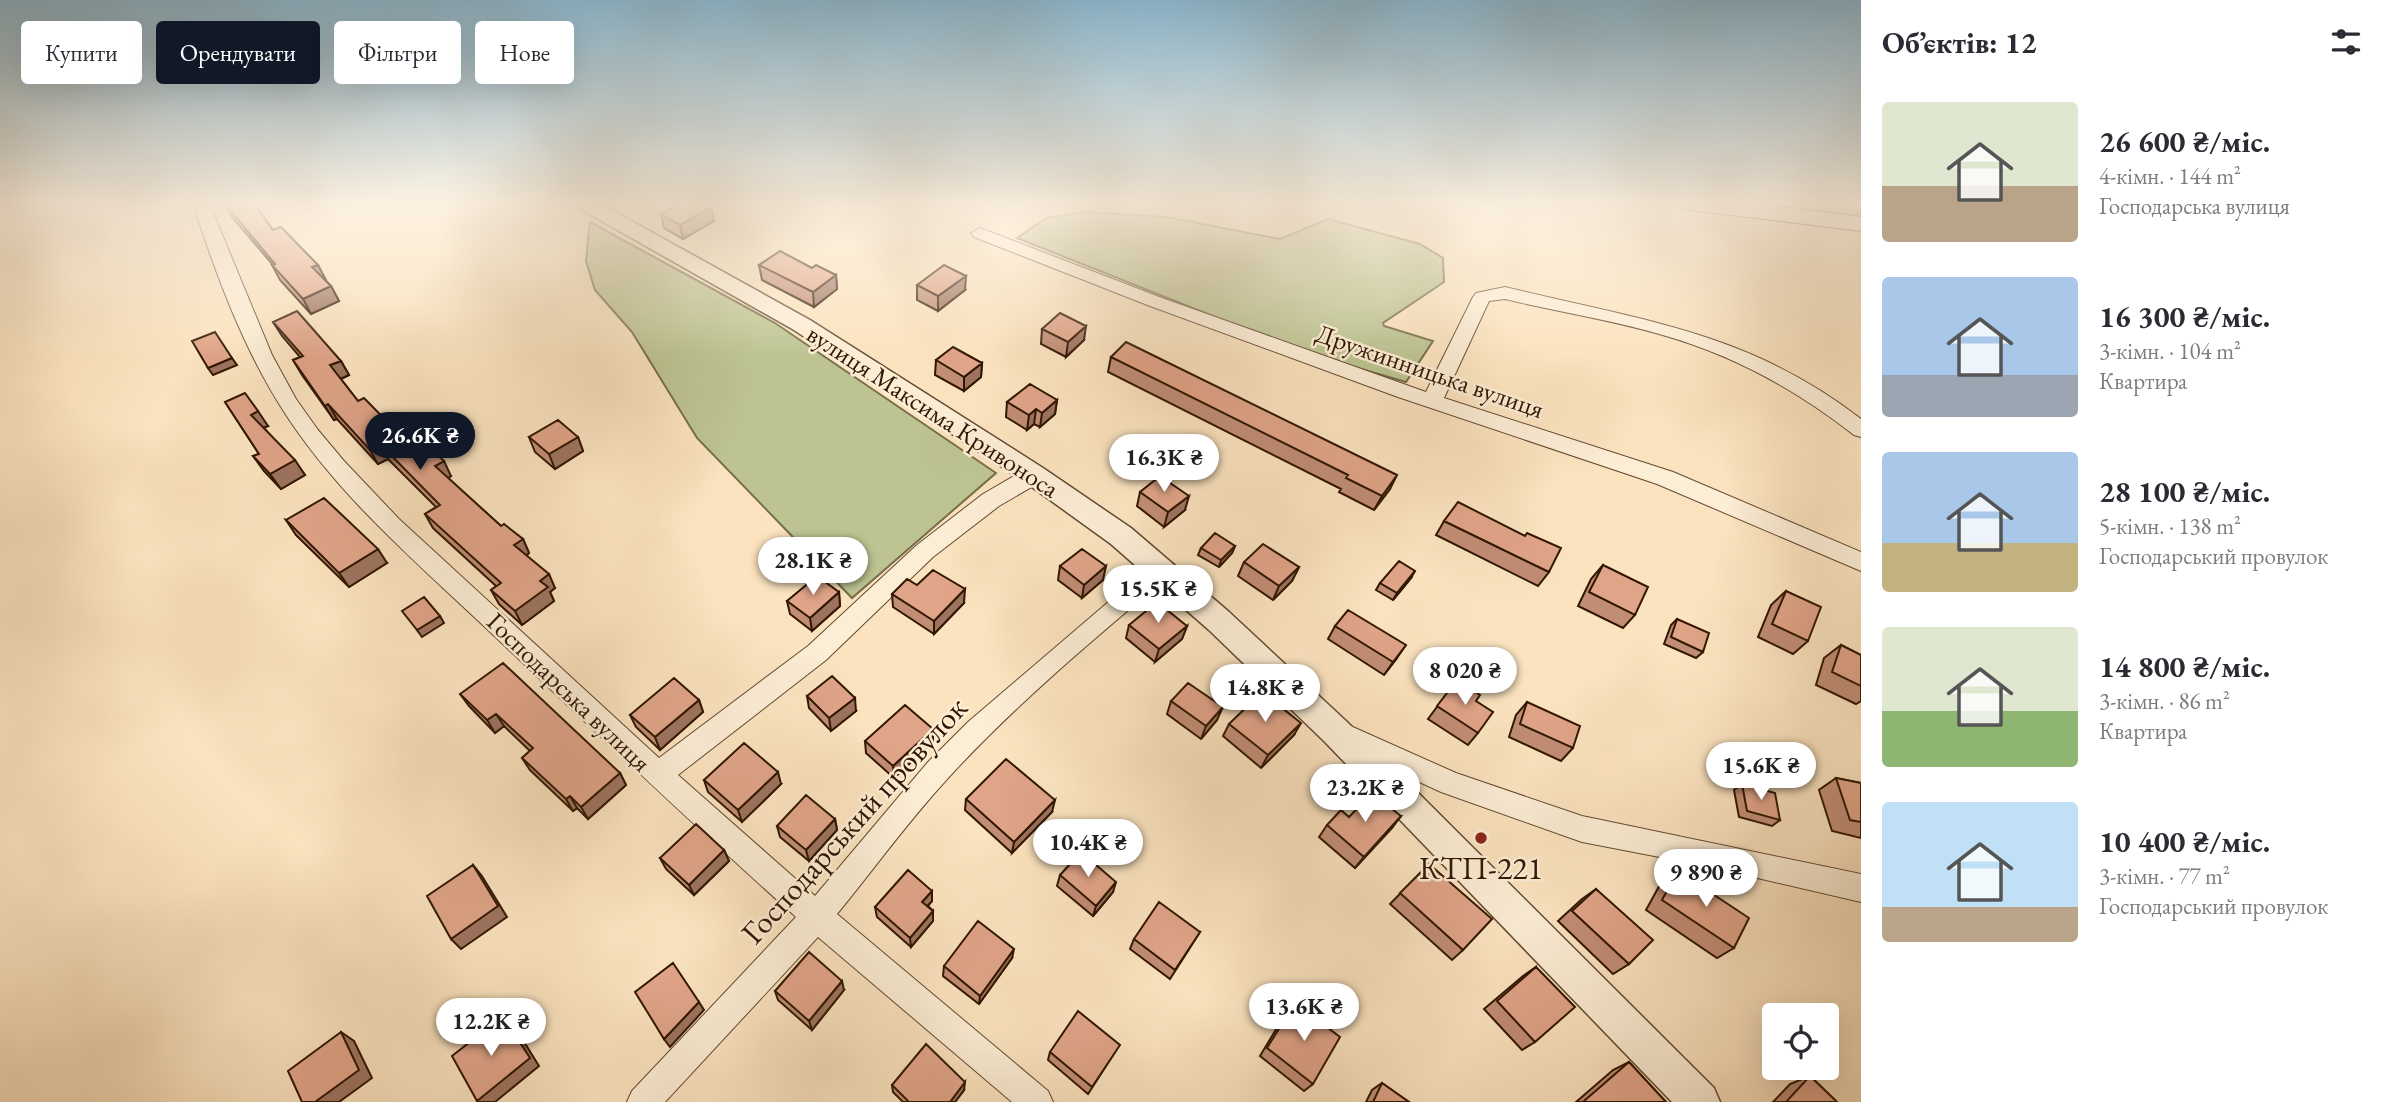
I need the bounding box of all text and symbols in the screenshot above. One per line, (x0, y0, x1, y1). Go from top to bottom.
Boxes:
chip: Купити (21, 21, 142, 84)
chip: Орендувати (156, 21, 320, 84)
chip: Фільтри (334, 21, 461, 84)
chip: Нове (475, 21, 574, 84)
text: Об’єктів: 12 (1882, 23, 2037, 62)
icon: filters (2327, 23, 2365, 61)
text: 26 600 ₴/міс. (2099, 122, 2270, 161)
icon: home (1938, 130, 2022, 214)
text: 4-кімн. · 144 m² (2099, 161, 2241, 191)
text: Господарська вулиця (2099, 191, 2290, 221)
text: 16 300 ₴/міс. (2099, 297, 2270, 336)
icon: home (1938, 305, 2022, 389)
street label: Дружинницька вулиця (1311, 316, 1549, 426)
street label: вулиця Максима Кривоноса (800, 317, 1066, 506)
text: 3-кімн. · 104 m² (2099, 336, 2241, 366)
text: Квартира (2099, 366, 2187, 396)
pin: 26.6K ₴ (355, 412, 485, 472)
text: 26.6K ₴ (381, 420, 459, 450)
pin: 16.3K ₴ (1099, 434, 1229, 494)
text: 16.3K ₴ (1125, 442, 1203, 472)
text: 28 100 ₴/міс. (2099, 472, 2270, 511)
icon: home (1938, 480, 2022, 564)
text: 5-кімн. · 138 m² (2099, 511, 2241, 541)
pin: 28.1K ₴ (748, 538, 878, 597)
text: Господарський провулок (2099, 541, 2328, 571)
text: 28.1K ₴ (774, 545, 852, 575)
pin: 15.5K ₴ (1093, 566, 1223, 625)
text: 15.5K ₴ (1119, 573, 1197, 603)
street label: Господарська вулиця (480, 605, 658, 779)
text: 14 800 ₴/міс. (2099, 647, 2270, 686)
pin: 8 020 ₴ (1400, 648, 1530, 707)
text: 8 020 ₴ (1429, 655, 1501, 685)
icon: home (1938, 655, 2022, 739)
pin: 14.8K ₴ (1200, 664, 1330, 724)
text: 14.8K ₴ (1226, 672, 1304, 702)
text: 3-кімн. · 86 m² (2099, 686, 2230, 716)
street label: Господарський провулок (732, 687, 976, 953)
text: Квартира (2099, 716, 2187, 746)
pin: 15.6K ₴ (1696, 742, 1826, 802)
text: 15.6K ₴ (1722, 750, 1800, 780)
pin: 23.2K ₴ (1300, 764, 1430, 824)
text: 23.2K ₴ (1326, 772, 1404, 802)
pin: 10.4K ₴ (1023, 820, 1153, 879)
text: 10 400 ₴/міс. (2099, 822, 2270, 861)
text: 10.4K ₴ (1049, 827, 1127, 857)
marker: КТП-221 (1473, 830, 1489, 846)
icon: home (1938, 830, 2022, 914)
place label: КТП-221 (1419, 847, 1543, 889)
pin: 9 890 ₴ (1641, 850, 1771, 909)
text: 9 890 ₴ (1670, 857, 1742, 887)
text: 3-кімн. · 77 m² (2099, 861, 2230, 891)
text: Господарський провулок (2099, 891, 2328, 921)
pin: 13.6K ₴ (1239, 984, 1369, 1043)
text: 13.6K ₴ (1265, 991, 1343, 1021)
pin: 12.2K ₴ (426, 998, 556, 1058)
map controls (1762, 1003, 1839, 1080)
button: locate (1762, 1003, 1839, 1080)
text: 12.2K ₴ (452, 1006, 530, 1036)

